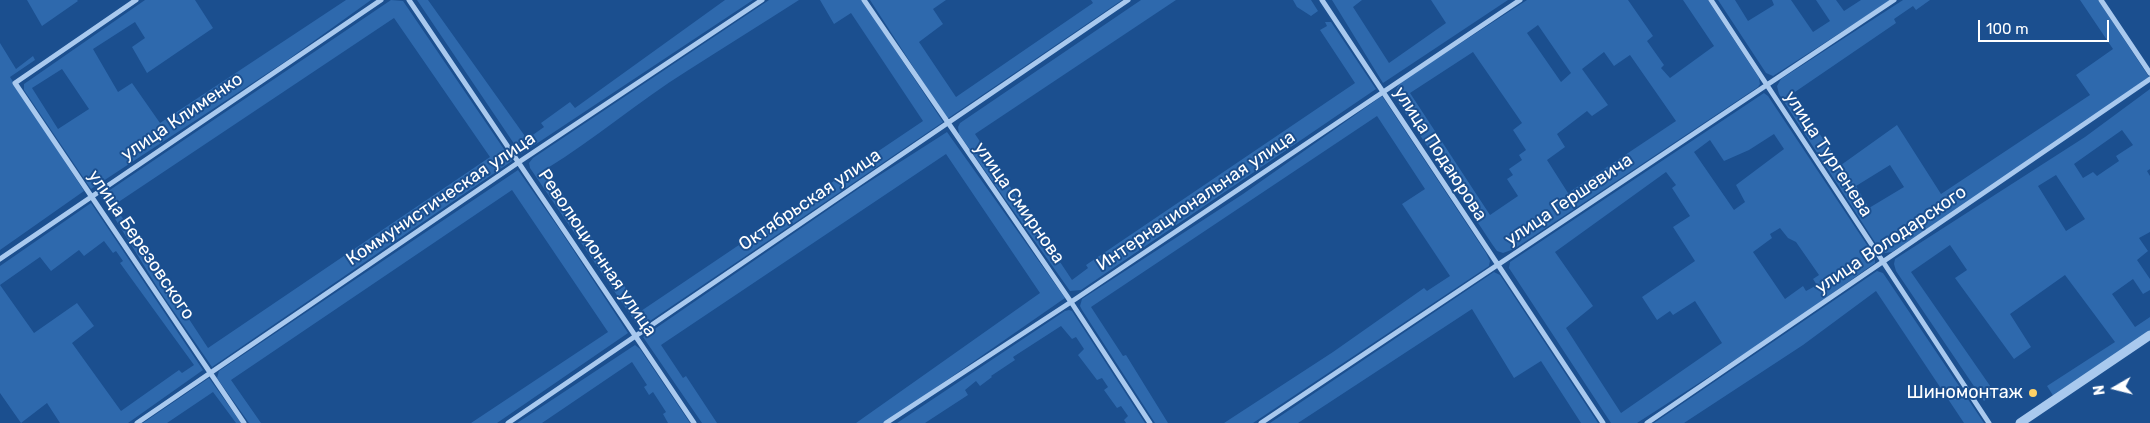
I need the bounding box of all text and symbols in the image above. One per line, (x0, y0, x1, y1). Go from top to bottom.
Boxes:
scale bar (1980, 10, 2111, 42)
text: 100 m (1986, 20, 2028, 38)
street label: улица Клименко (117, 68, 247, 166)
street label: улица Подаюрова (1389, 83, 1491, 225)
street label: улица Тургенева (1779, 87, 1877, 221)
street label: Интернациональная улица (1093, 126, 1299, 276)
street label: Коммунистическая улица (342, 128, 540, 270)
street label: улица Смирнова (969, 138, 1069, 268)
street label: Октябрьская улица (735, 144, 885, 256)
street label: улица Гершевича (1501, 149, 1637, 251)
street label: Революционная улица (533, 165, 661, 341)
street label: улица Березовского (83, 166, 199, 324)
street label: улица Володарского (1811, 181, 1971, 299)
north arrow (2090, 363, 2140, 413)
place label: Шиномонтаж (1906, 382, 2023, 404)
text: N (2091, 384, 2109, 396)
marker: Шиномонтаж (2027, 387, 2039, 399)

